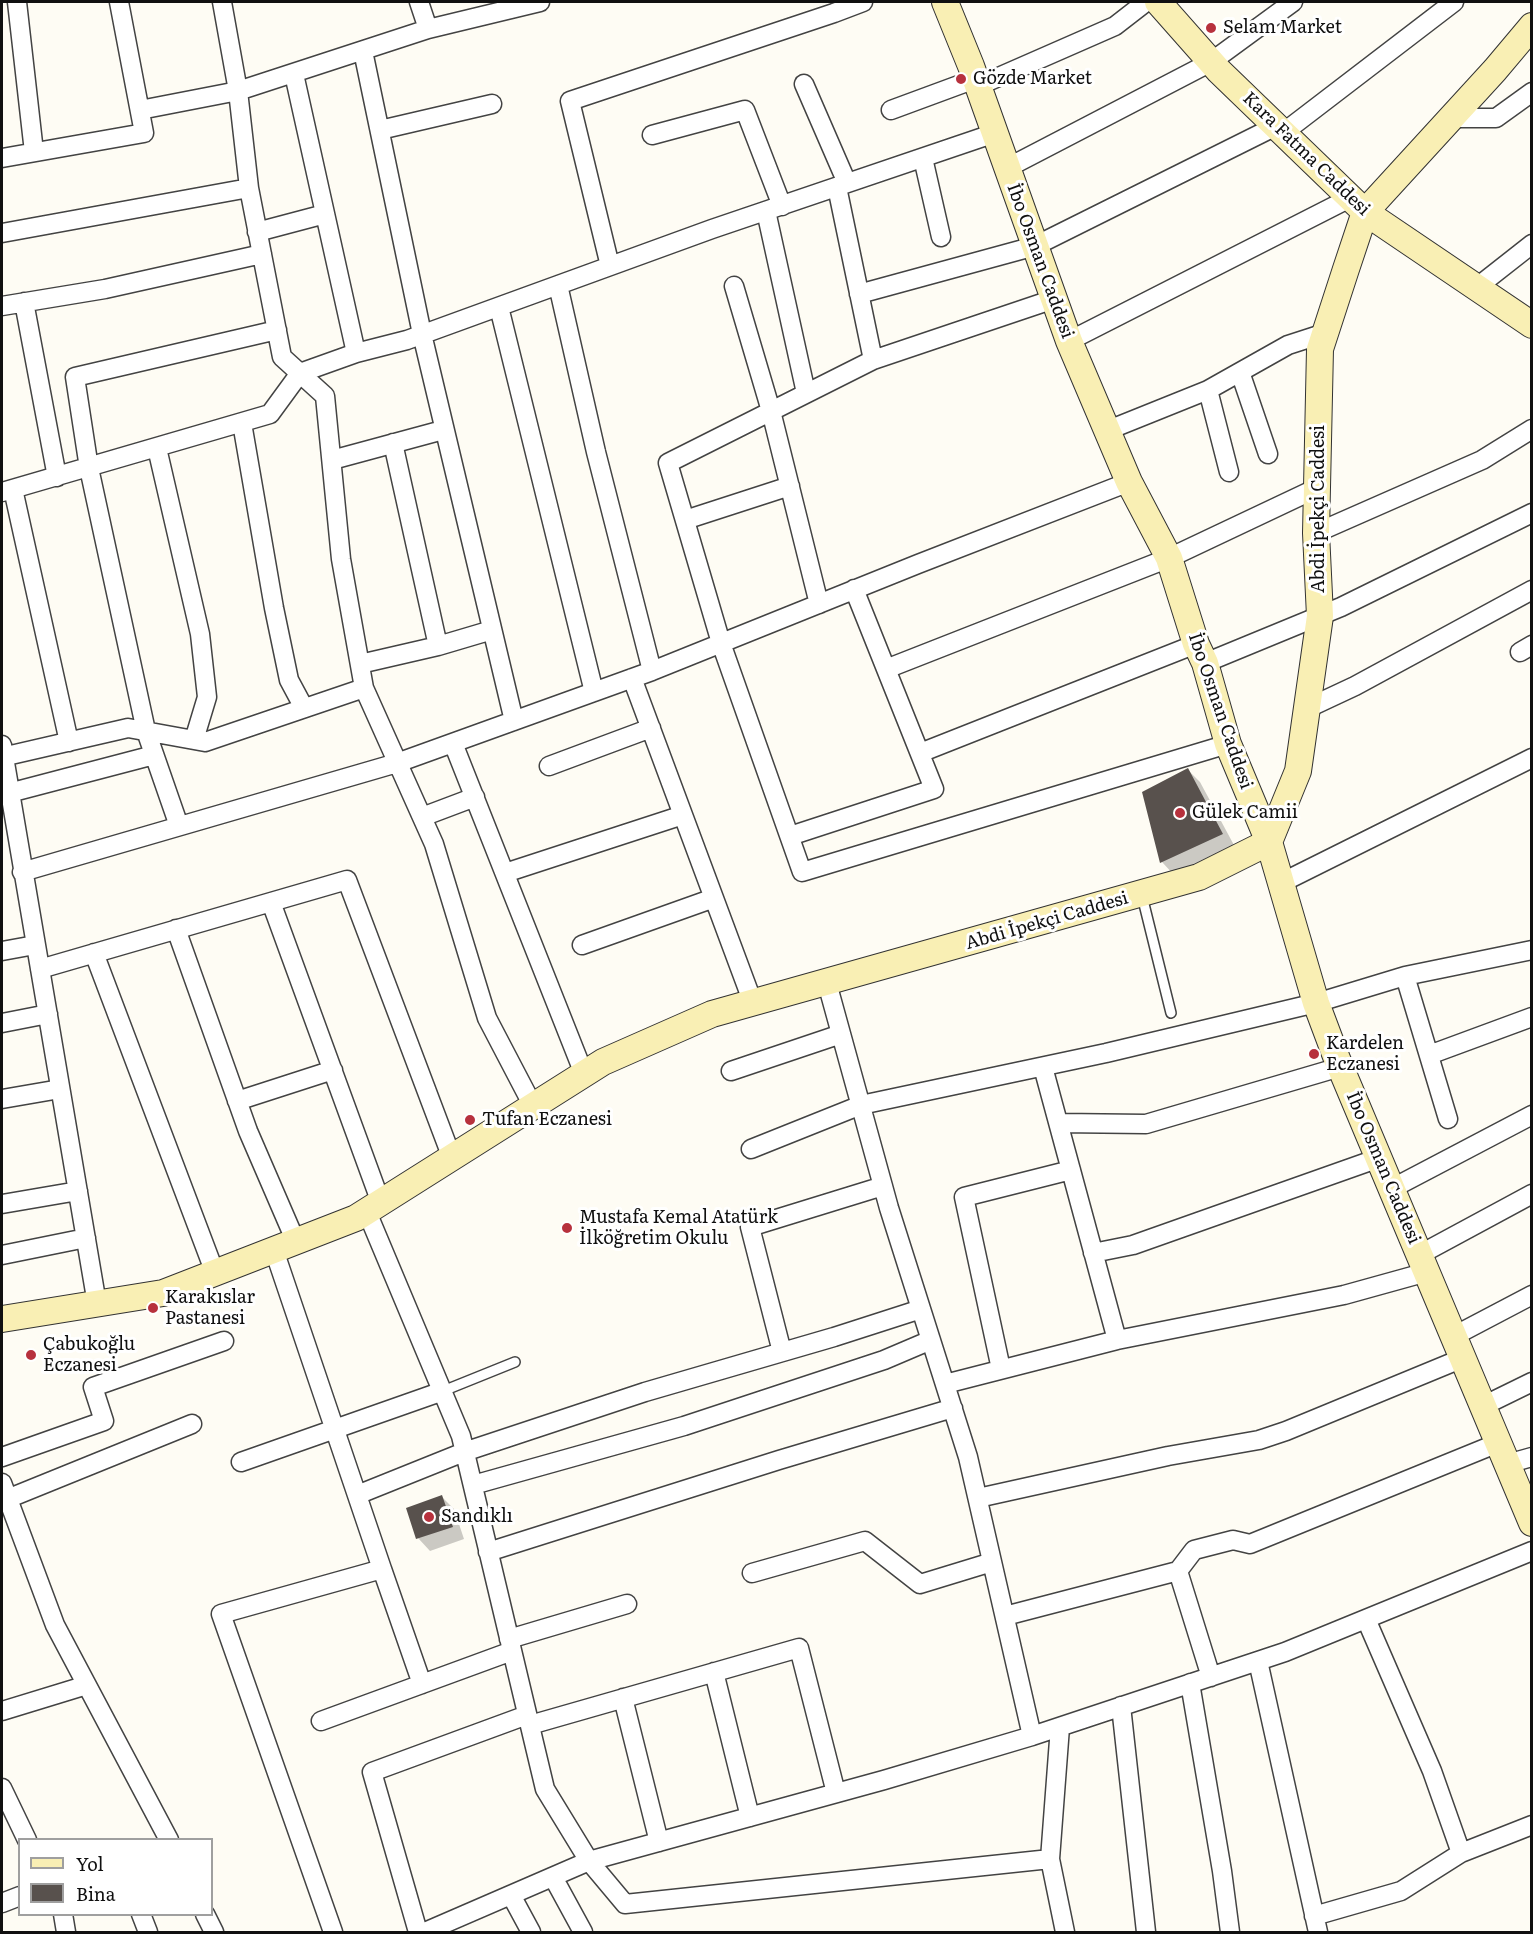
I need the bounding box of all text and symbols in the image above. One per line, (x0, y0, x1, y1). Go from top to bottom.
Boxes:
place label: Selam Market (1223, 17, 1342, 39)
marker: Selam Market (1204, 21, 1218, 35)
place label: Gözde Market (973, 68, 1092, 90)
marker: Gözde Market (954, 72, 968, 86)
street label: Kara Fatma Caddesi (1238, 88, 1374, 220)
street label: İbo Osman Caddesi (1002, 180, 1078, 342)
street label: Abdi İpekçi Caddesi (1308, 425, 1330, 593)
street label: İbo Osman Caddesi (1183, 630, 1257, 792)
place label: Gülek Camii (1192, 802, 1298, 824)
marker: Gülek Camii (1173, 806, 1187, 820)
street label: Abdi İpekçi Caddesi (963, 887, 1131, 955)
place label: Kardelen Eczanesi (1326, 1033, 1404, 1076)
marker: Kardelen Eczanesi (1307, 1047, 1321, 1061)
street label: İbo Osman Caddesi (1341, 1088, 1425, 1248)
place label: Tufan Eczanesi (482, 1109, 612, 1131)
marker: Tufan Eczanesi (463, 1113, 477, 1127)
place label: Mustafa Kemal Atatürk İlköğretim Okulu (579, 1207, 778, 1250)
marker: Mustafa Kemal Atatürk İlköğretim Okulu (560, 1221, 574, 1235)
place label: Karakıslar Pastanesi (165, 1287, 255, 1330)
marker: Karakıslar Pastanesi (146, 1301, 160, 1315)
place label: Çabukoğlu Eczanesi (43, 1334, 135, 1376)
marker: Çabukoğlu Eczanesi (24, 1348, 38, 1362)
place label: Sandıklı (441, 1506, 513, 1528)
marker: Sandıklı (422, 1510, 436, 1524)
legend (18, 1838, 213, 1916)
text: Yol (76, 1850, 104, 1877)
text: Bina (76, 1880, 116, 1907)

